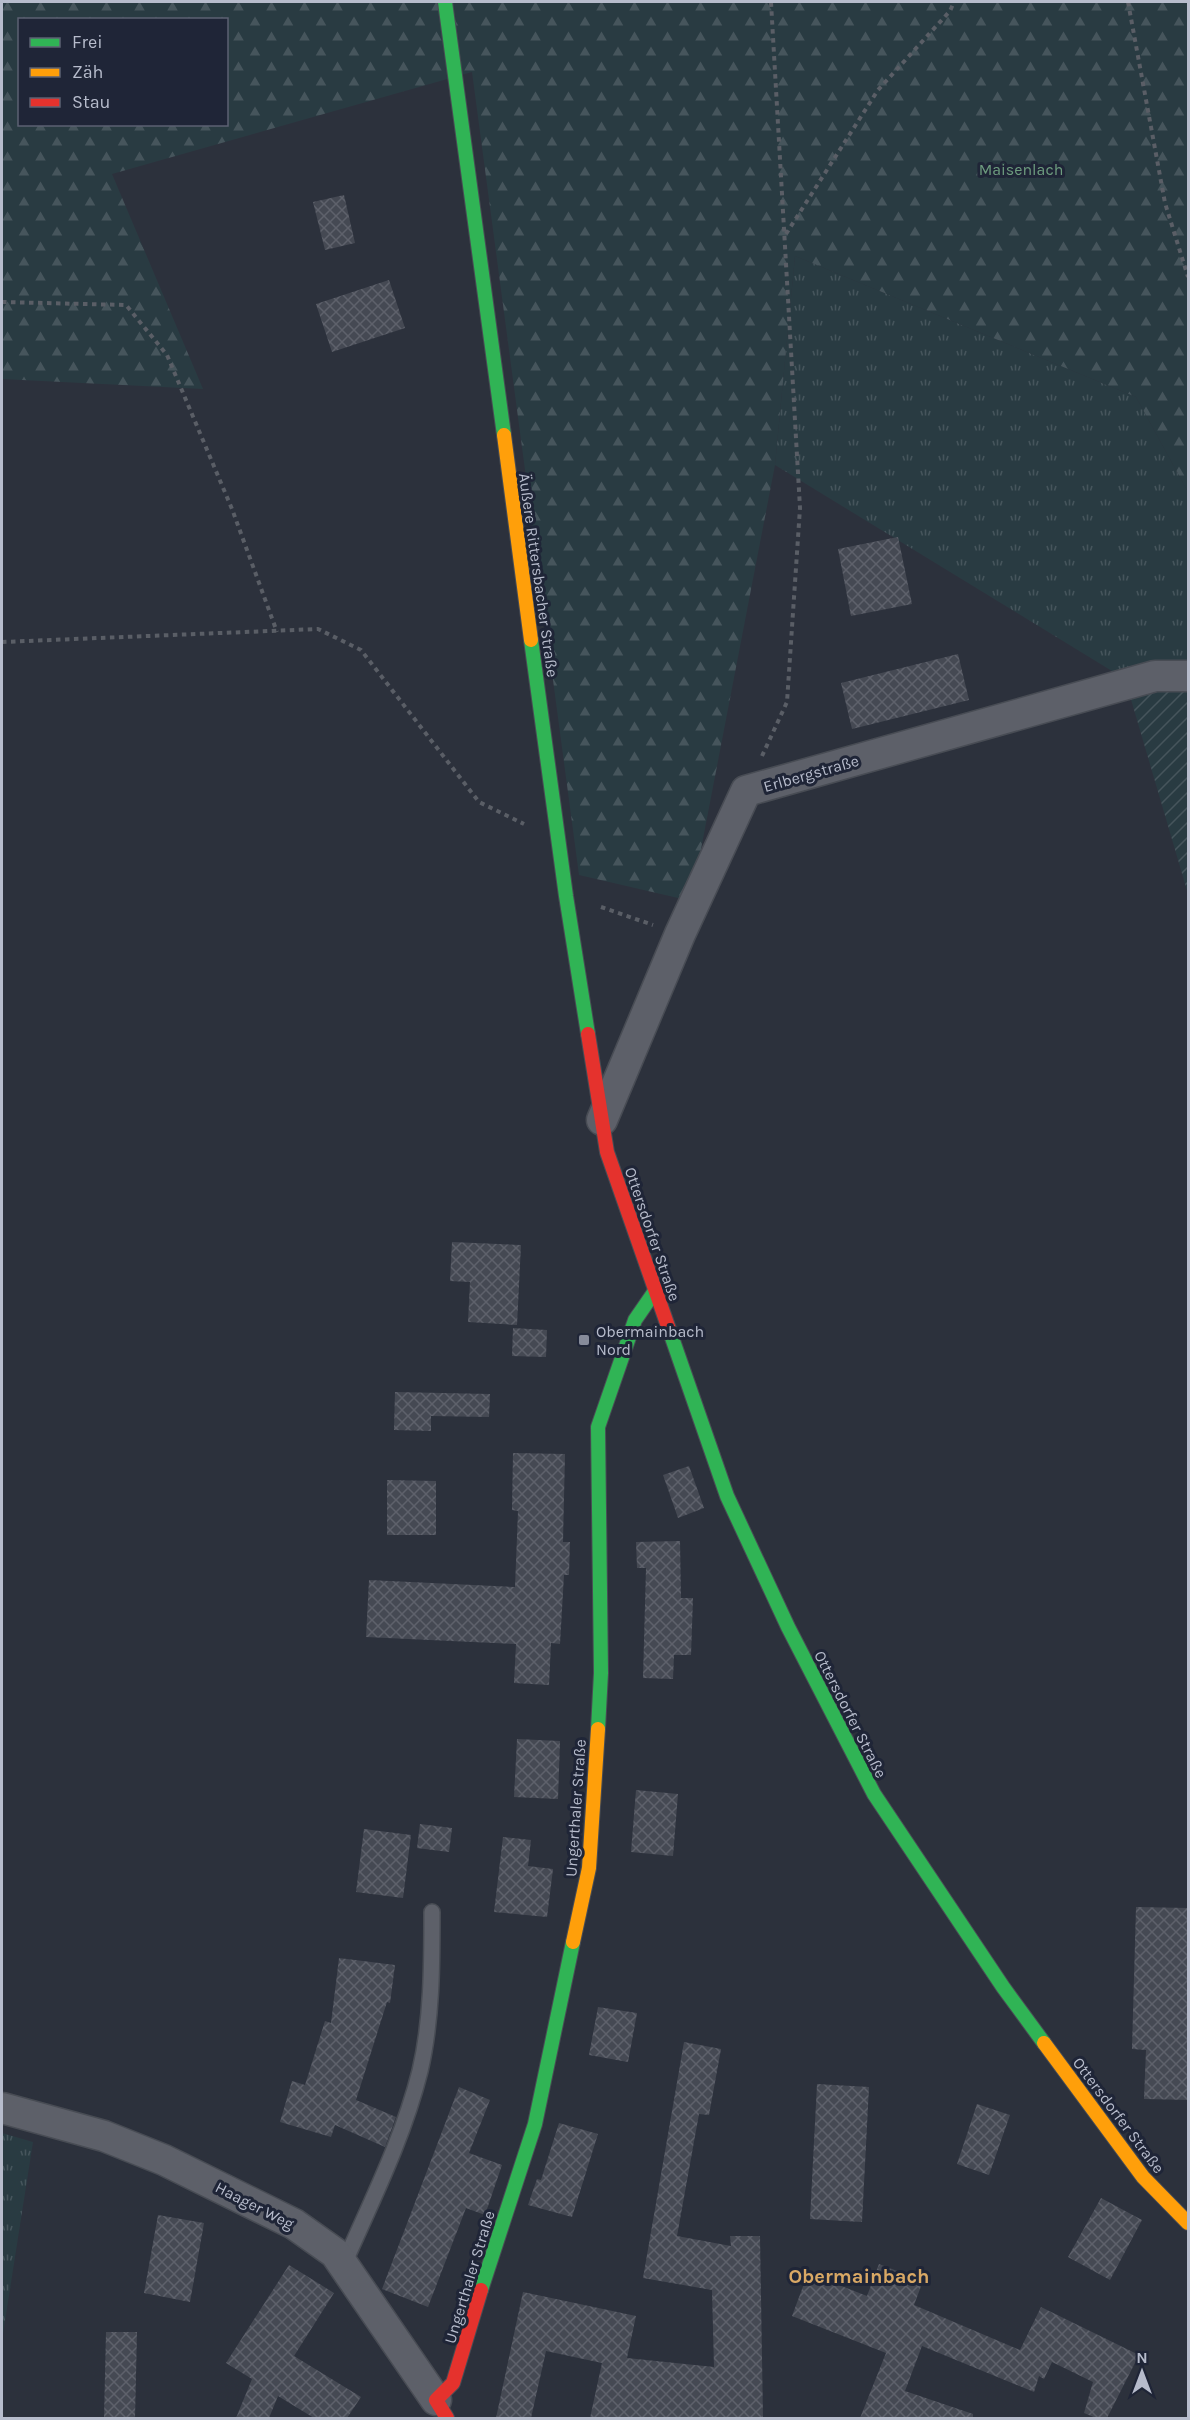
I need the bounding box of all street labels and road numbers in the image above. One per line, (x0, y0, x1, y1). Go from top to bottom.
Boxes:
street label: Äußere Rittersbacher Straße (515, 472, 562, 678)
street label: Erlbergstraße (761, 751, 861, 796)
street label: Ottersdorfer Straße (621, 1165, 684, 1304)
street label: Ottersdorfer Straße (810, 1647, 891, 1781)
street label: Ungerthaler Straße (561, 1738, 590, 1878)
street label: Ottersdorfer Straße (1069, 2054, 1168, 2177)
street label: Haager Weg (212, 2177, 297, 2233)
street label: Ungerthaler Straße (440, 2208, 499, 2346)

